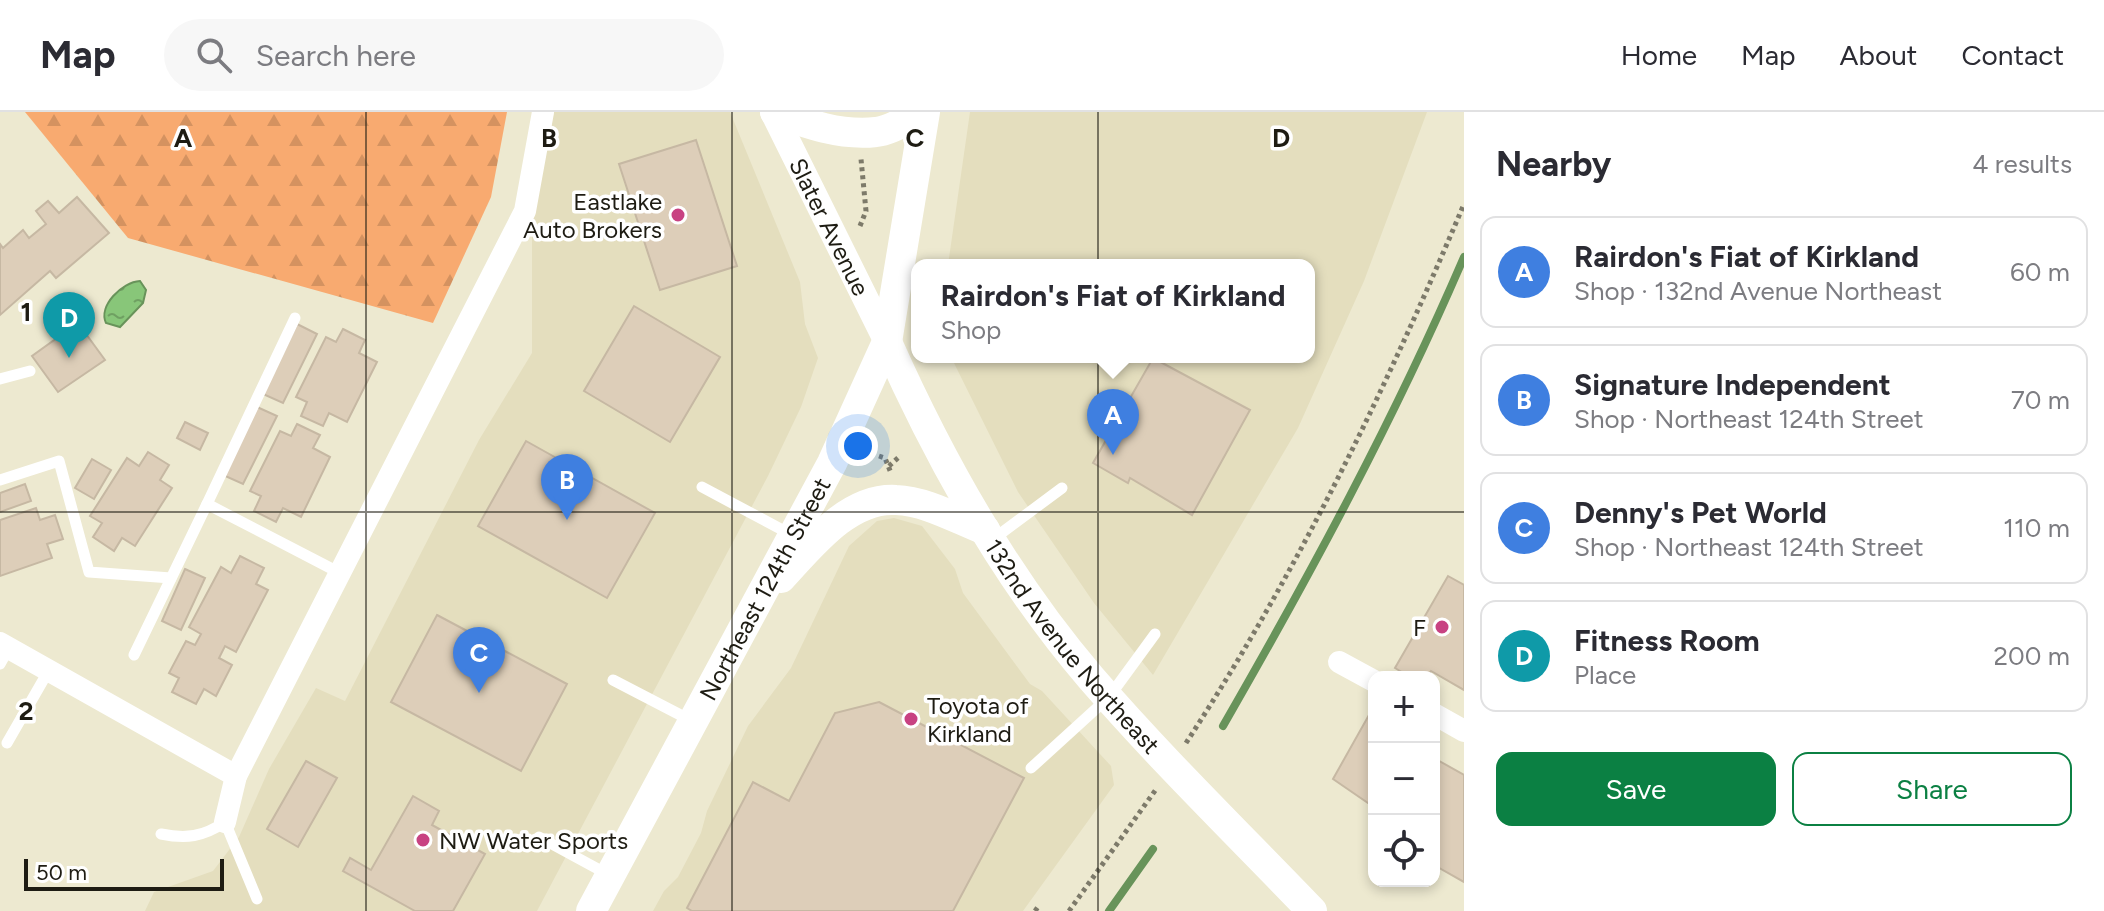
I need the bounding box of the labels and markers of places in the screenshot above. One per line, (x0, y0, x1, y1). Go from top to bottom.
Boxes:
place label: Eastlake Auto Brokers (523, 187, 662, 244)
marker: Eastlake Auto Brokers (669, 206, 687, 224)
pin: D (43, 292, 95, 358)
pin: A (1087, 389, 1139, 455)
pin: B (541, 454, 593, 520)
place label: F (1413, 613, 1426, 642)
marker: F (1433, 618, 1451, 636)
pin: C (453, 627, 505, 693)
place label: Toyota of Kirkland (927, 691, 1029, 748)
marker: Toyota of Kirkland (902, 710, 920, 728)
place label: NW Water Sports (439, 826, 628, 855)
marker: NW Water Sports (414, 831, 432, 849)

